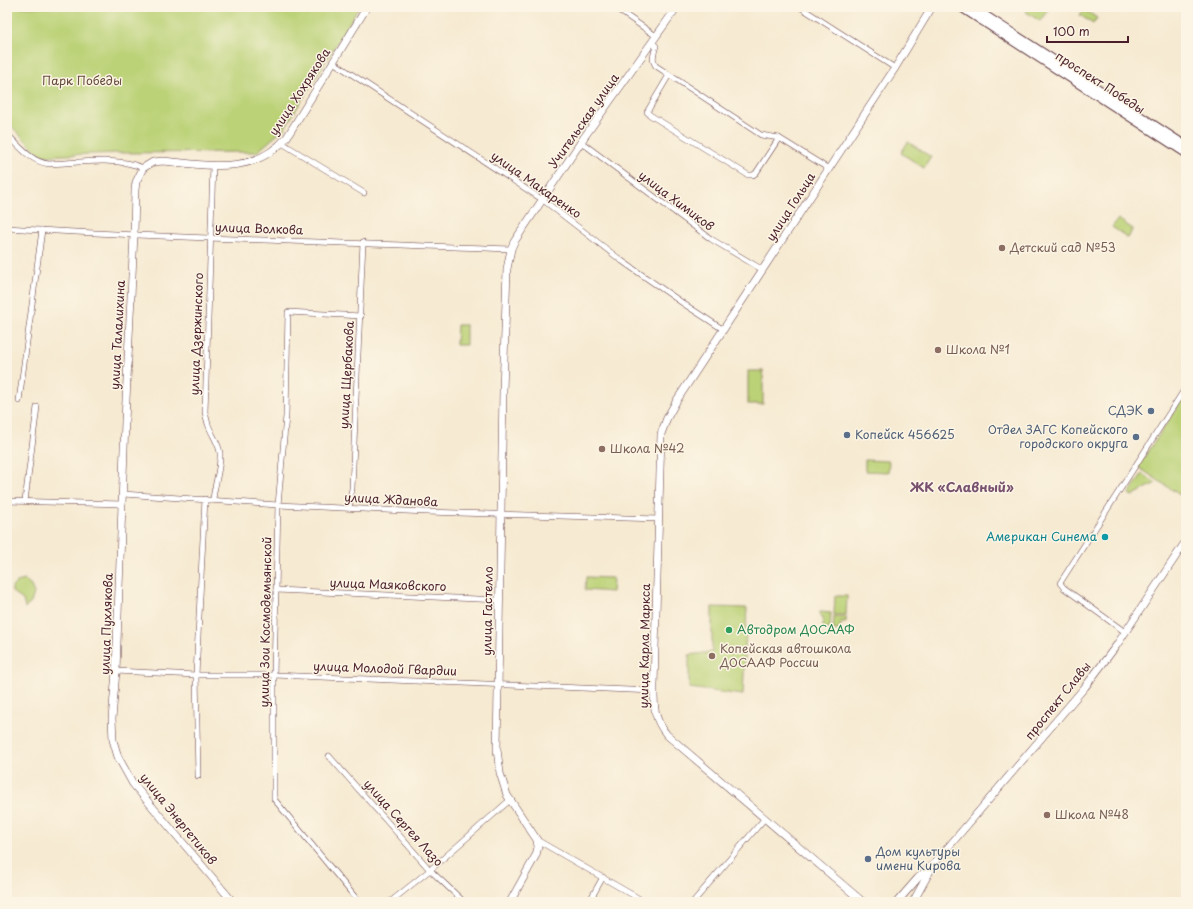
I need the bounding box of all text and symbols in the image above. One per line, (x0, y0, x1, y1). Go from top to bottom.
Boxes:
scale bar (1047, 18, 1128, 44)
text: 100 m (1053, 22, 1090, 40)
street label: улица Хохрякова (264, 44, 335, 139)
street label: проспект Победы (1052, 46, 1149, 118)
street label: Учительская улица (544, 69, 623, 172)
park label: Парк Победы (42, 71, 122, 89)
street label: улица Макаренко (488, 146, 586, 222)
street label: улица Химиков (635, 166, 718, 235)
street label: улица Гольца (761, 168, 820, 244)
street label: улица Волкова (215, 217, 304, 239)
place label: Детский сад №53 (1009, 238, 1116, 256)
marker: Детский сад №53 (997, 243, 1007, 253)
street label: улица Дзержинского (185, 272, 207, 396)
street label: улица Талалихина (105, 279, 129, 390)
street label: улица Щербакова (334, 320, 358, 429)
place label: Школа №1 (946, 340, 1010, 358)
marker: Школа №1 (933, 345, 943, 355)
place label: СДЭК (1108, 401, 1143, 419)
marker: СДЭК (1146, 406, 1156, 416)
place label: Отдел ЗАГС Копейского городского округа (988, 420, 1129, 452)
place label: Копейск 456625 (855, 425, 955, 443)
marker: Копейск 456625 (842, 430, 852, 440)
marker: Отдел ЗАГС Копейского городского округа (1131, 432, 1141, 442)
place label: Школа №42 (610, 439, 685, 457)
marker: Школа №42 (597, 444, 607, 454)
district label: ЖК «Славный» (909, 477, 1014, 496)
street label: улица Жданова (344, 488, 439, 510)
place label: Американ Синема (986, 527, 1098, 545)
marker: Американ Синема (1100, 532, 1110, 542)
street label: улица Зои Космодемьянской (255, 536, 275, 708)
street label: улица Гастелло (477, 566, 497, 656)
street label: улица Пухлякова (95, 572, 117, 675)
street label: улица Маяковского (329, 573, 447, 595)
street label: улица Карла Маркса (634, 583, 654, 709)
place label: Автодром ДОСААФ (737, 620, 855, 638)
marker: Автодром ДОСААФ (724, 625, 734, 635)
place label: Копейская автошкола ДОСААФ России (719, 639, 852, 671)
marker: Копейская автошкола ДОСААФ России (707, 651, 717, 661)
street label: улица Молодой Гвардии (313, 656, 457, 680)
street label: проспект Славы (1020, 657, 1094, 743)
street label: улица Энергетиков (136, 769, 222, 868)
street label: улица Сергея Лазо (360, 775, 448, 870)
place label: Школа №48 (1055, 805, 1129, 823)
marker: Школа №48 (1042, 810, 1052, 820)
place label: Дом культуры имени Кирова (875, 842, 961, 874)
marker: Дом культуры имени Кирова (863, 854, 873, 864)

